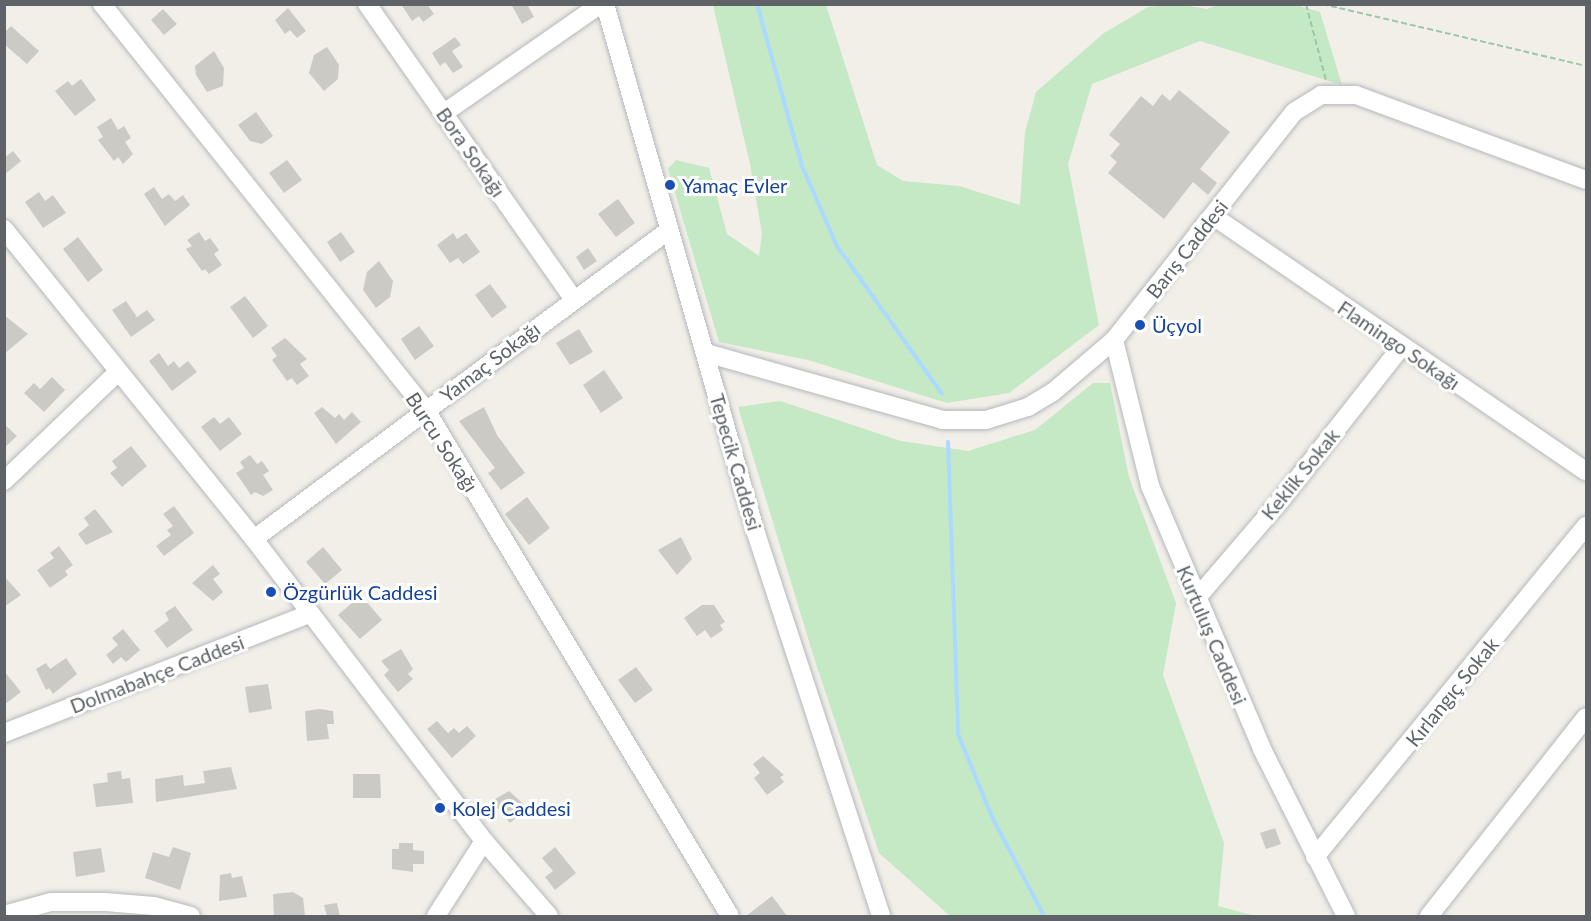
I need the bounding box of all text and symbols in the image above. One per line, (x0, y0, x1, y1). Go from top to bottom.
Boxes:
street label: Bora Sokağı (431, 103, 511, 201)
place label: Yamaç Evler (682, 173, 787, 197)
marker: Yamaç Evler (663, 178, 677, 192)
street label: Barış Caddesi (1141, 195, 1233, 303)
street label: Flamingo Sokağı (1333, 295, 1465, 395)
place label: Üçyol (1152, 313, 1202, 337)
street label: Yamaç Sokağı (435, 317, 545, 407)
marker: Üçyol (1133, 318, 1147, 332)
street label: Burcu Sokağı (401, 388, 483, 496)
street label: Tepecik Caddesi (705, 391, 767, 533)
street label: Keklik Sokak (1256, 424, 1344, 524)
street label: Kurtuluş Caddesi (1172, 562, 1252, 708)
place label: Özgürlük Caddesi (283, 580, 438, 604)
marker: Özgürlük Caddesi (264, 585, 278, 599)
street label: Dolmabahçe Caddesi (67, 630, 247, 718)
street label: Kırlangıç Sokak (1401, 633, 1503, 751)
place label: Kolej Caddesi (452, 796, 571, 820)
marker: Kolej Caddesi (433, 801, 447, 815)

